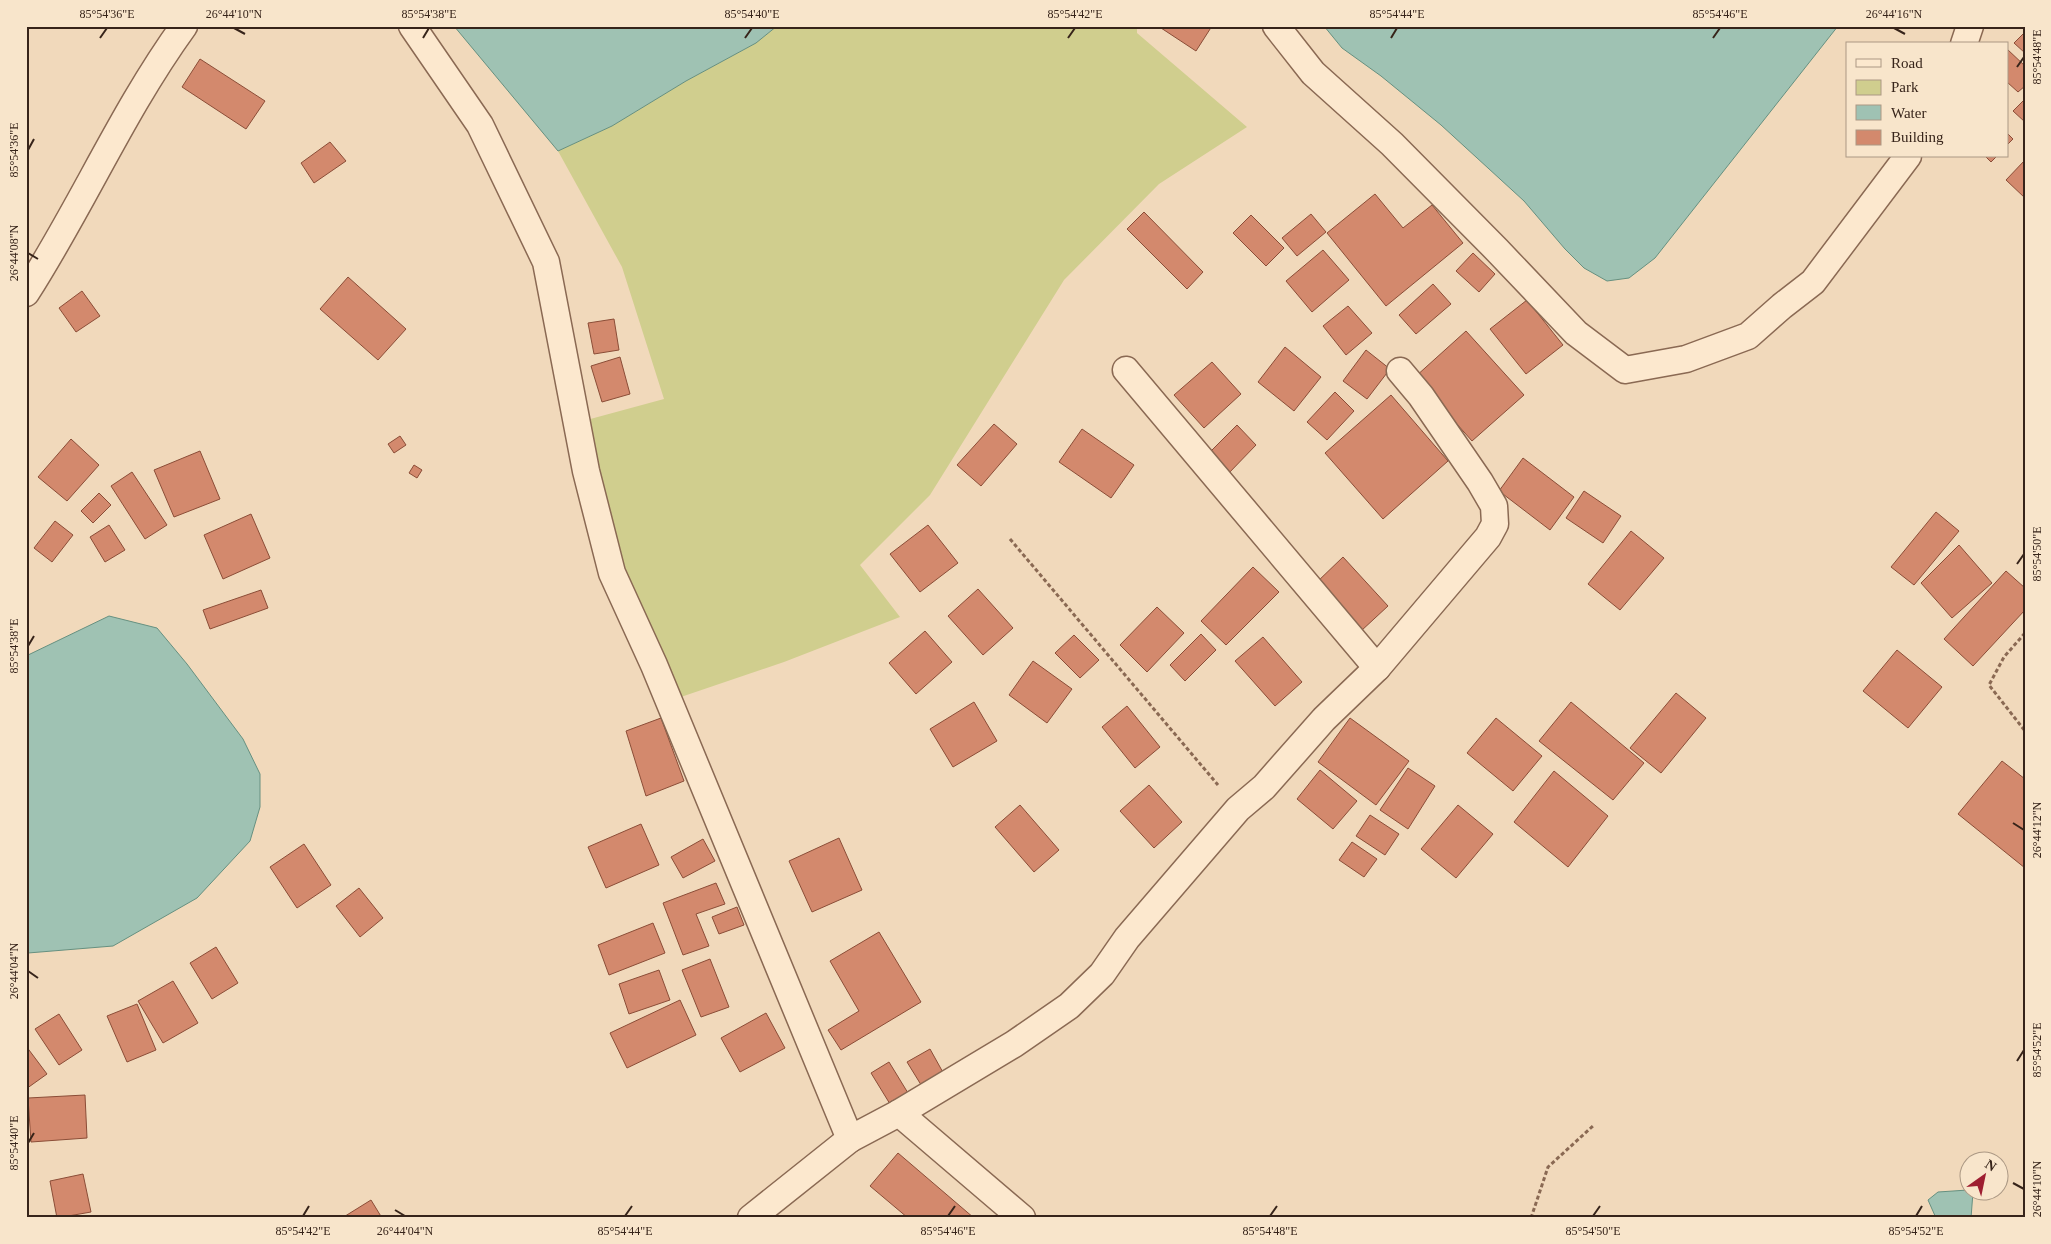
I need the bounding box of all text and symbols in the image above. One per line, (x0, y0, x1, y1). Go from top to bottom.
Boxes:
text: 85°54'36"E (79, 7, 135, 21)
text: 26°44'10"N (206, 7, 263, 21)
text: 85°54'38"E (401, 7, 457, 21)
text: 85°54'40"E (724, 7, 780, 21)
text: 85°54'42"E (1047, 7, 1103, 21)
text: 85°54'44"E (1369, 7, 1425, 21)
text: 85°54'46"E (1692, 7, 1748, 21)
text: 26°44'16"N (1866, 7, 1923, 21)
text: 85°54'48"E (2030, 29, 2044, 85)
legend (1846, 42, 2008, 158)
text: Road (1891, 55, 1923, 71)
text: Park (1891, 79, 1919, 95)
text: Water (1891, 105, 1926, 121)
text: 85°54'36"E (7, 122, 21, 178)
text: Building (1891, 129, 1944, 145)
text: 26°44'08"N (7, 224, 21, 281)
text: 85°54'50"E (2030, 526, 2044, 582)
text: 85°54'38"E (7, 618, 21, 674)
text: 26°44'12"N (2030, 801, 2044, 858)
text: 26°44'04"N (7, 942, 21, 999)
text: 85°54'52"E (2030, 1022, 2044, 1078)
text: 85°54'40"E (7, 1115, 21, 1171)
north arrow (1958, 1152, 2008, 1202)
text: N (1982, 1156, 1999, 1175)
text: 26°44'10"N (2030, 1160, 2044, 1217)
text: 85°54'42"E (275, 1224, 331, 1238)
text: 26°44'04"N (377, 1224, 434, 1238)
text: 85°54'44"E (597, 1224, 653, 1238)
text: 85°54'46"E (920, 1224, 976, 1238)
text: 85°54'48"E (1242, 1224, 1298, 1238)
text: 85°54'50"E (1565, 1224, 1621, 1238)
text: 85°54'52"E (1888, 1224, 1944, 1238)

